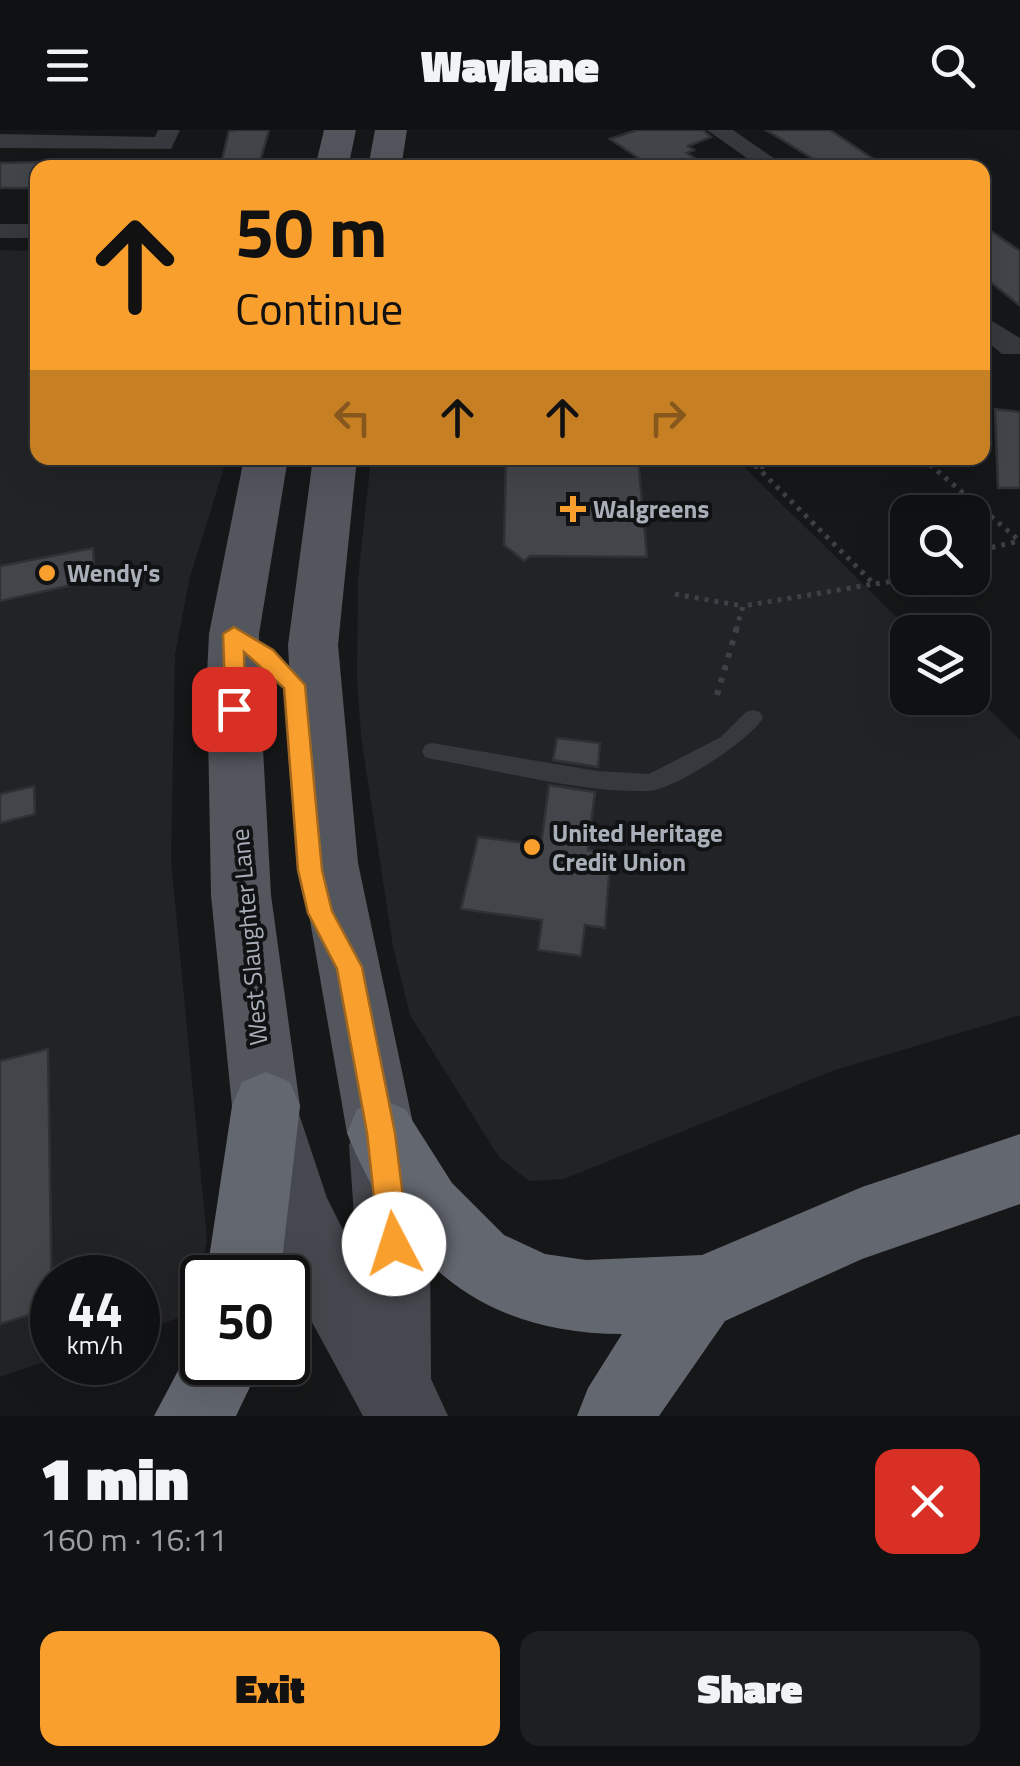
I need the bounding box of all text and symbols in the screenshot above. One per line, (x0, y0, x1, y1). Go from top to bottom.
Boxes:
text: Waylane (421, 31, 599, 99)
icon: menu (40, 38, 95, 93)
icon: search (925, 38, 980, 93)
text: 50 m (235, 178, 388, 284)
icon: ahead (70, 200, 200, 330)
text: Continue (235, 274, 403, 342)
icon: left (325, 390, 380, 445)
icon: ahead (430, 390, 485, 445)
icon: ahead (535, 390, 590, 445)
icon: right (640, 390, 695, 445)
place label: Walgreens (593, 490, 709, 528)
map controls (890, 495, 990, 715)
button: search (890, 495, 990, 595)
marker: Walgreens (562, 498, 584, 520)
place label: Wendy's (67, 554, 160, 592)
marker: Wendy's (36, 562, 58, 584)
button: layers (890, 615, 990, 715)
pin (192, 667, 277, 752)
icon: arrive (207, 682, 262, 737)
place label: United Heritage Credit Union (552, 814, 723, 881)
street label: West Slaughter Lane (221, 827, 277, 1047)
marker: United Heritage Credit Union (521, 836, 543, 858)
position arrow (342, 1192, 446, 1296)
speed limit sign: 50 (180, 1255, 310, 1385)
text: 44 (67, 1270, 123, 1346)
text: km/h (67, 1326, 123, 1364)
text: 1 min (40, 1432, 189, 1523)
button: close (875, 1449, 980, 1554)
text: 160 m · 16:11 (40, 1515, 227, 1563)
button: Exit (40, 1631, 500, 1746)
button: Share (520, 1631, 980, 1746)

